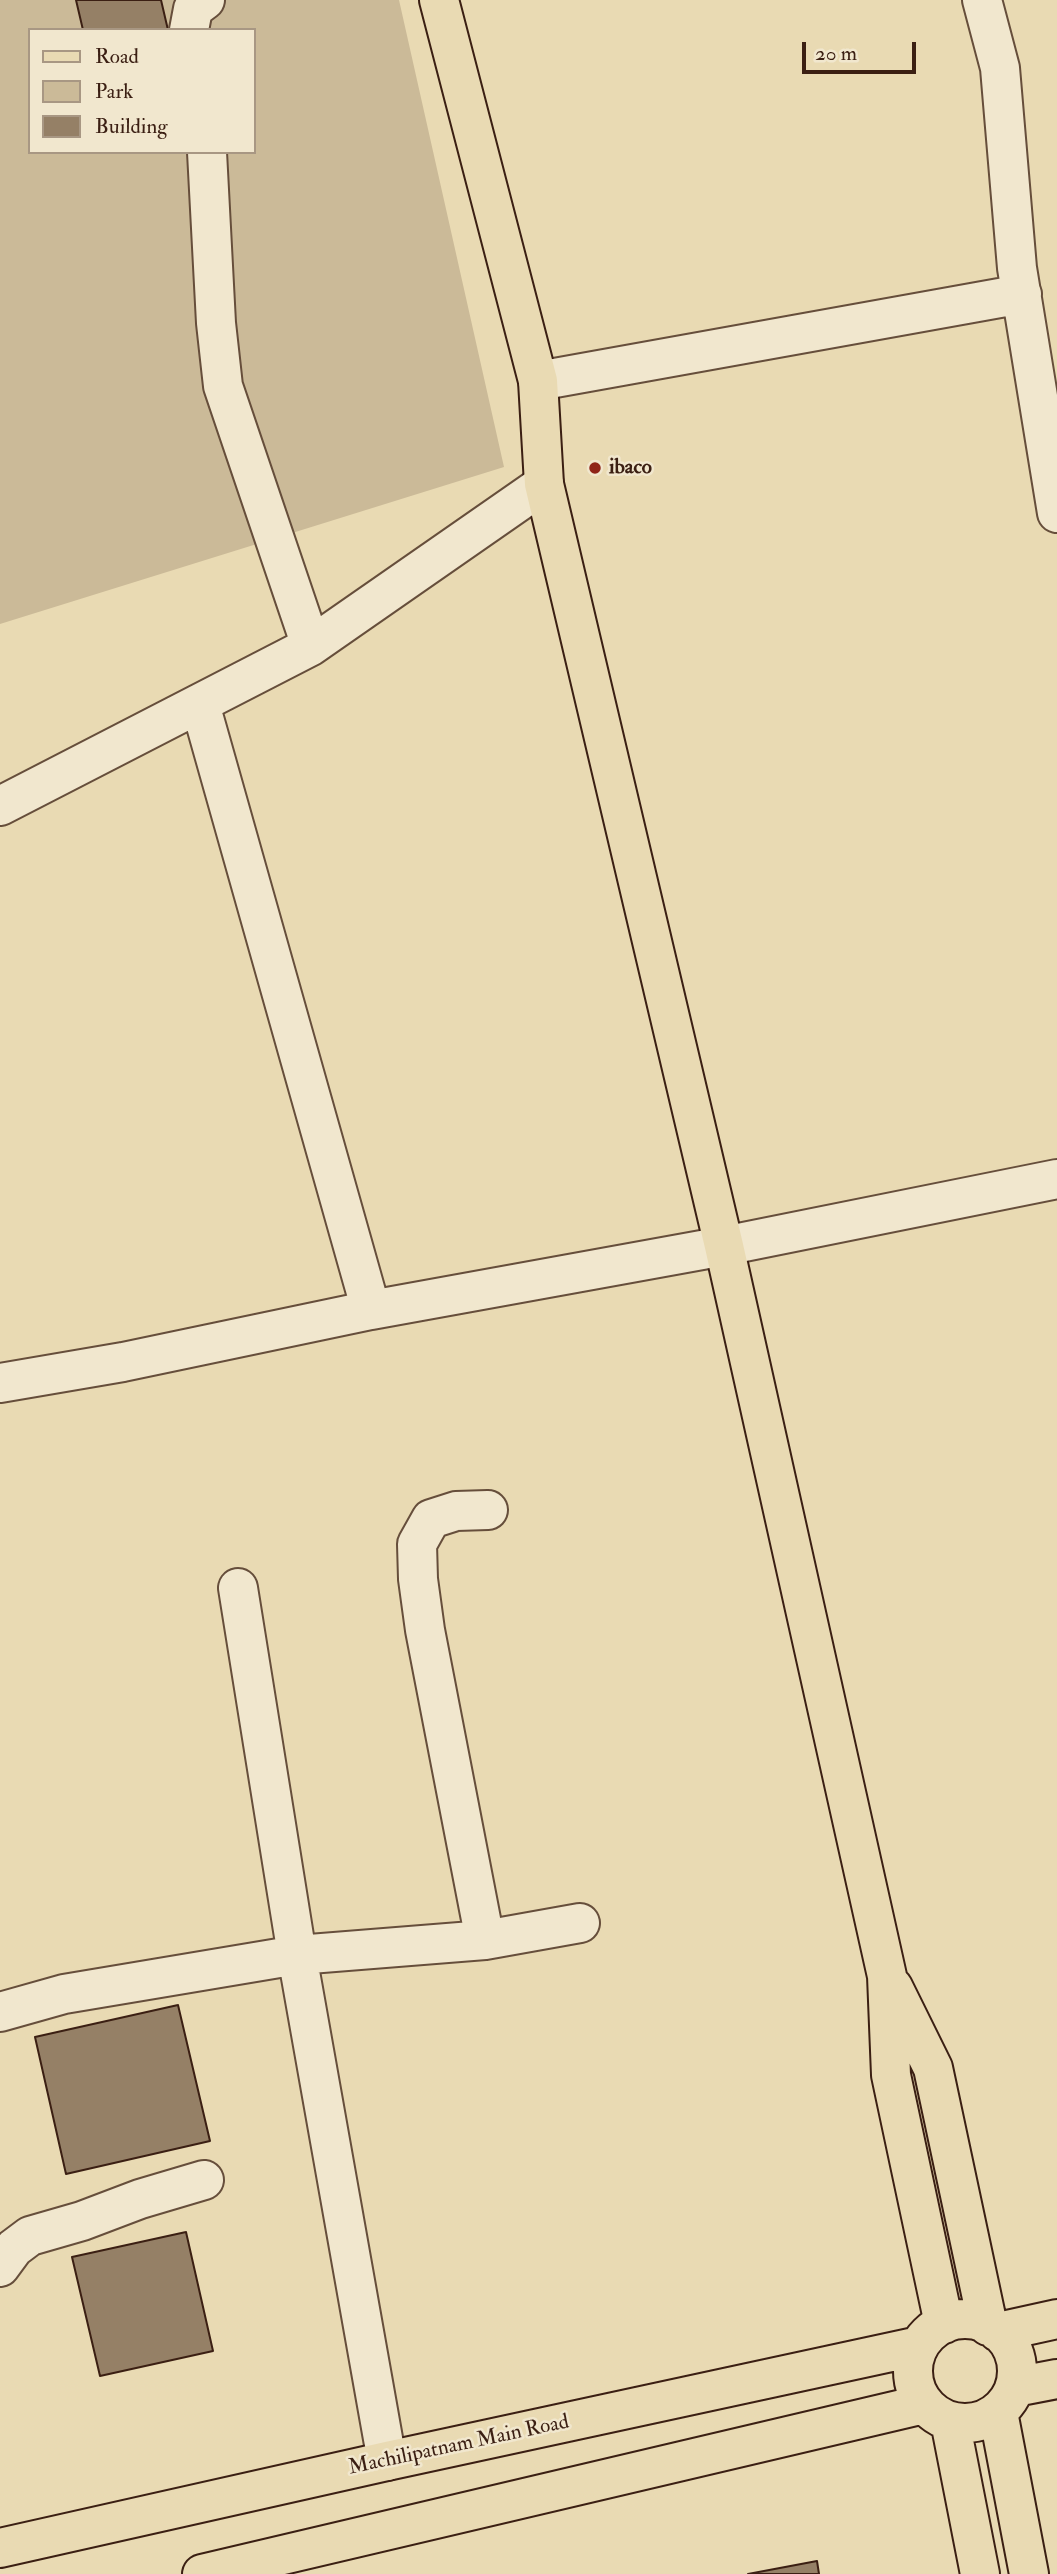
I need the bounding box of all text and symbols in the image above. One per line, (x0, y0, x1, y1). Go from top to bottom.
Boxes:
legend (28, 28, 256, 154)
scale bar (805, 28, 919, 72)
text: 20 m (815, 40, 857, 67)
text: Road (95, 43, 139, 70)
text: Park (95, 78, 133, 105)
text: Building (95, 113, 168, 140)
place label: ibaco (609, 455, 652, 481)
marker: ibaco (587, 460, 603, 476)
street label: Machilipatnam Main Road (347, 2410, 571, 2482)

